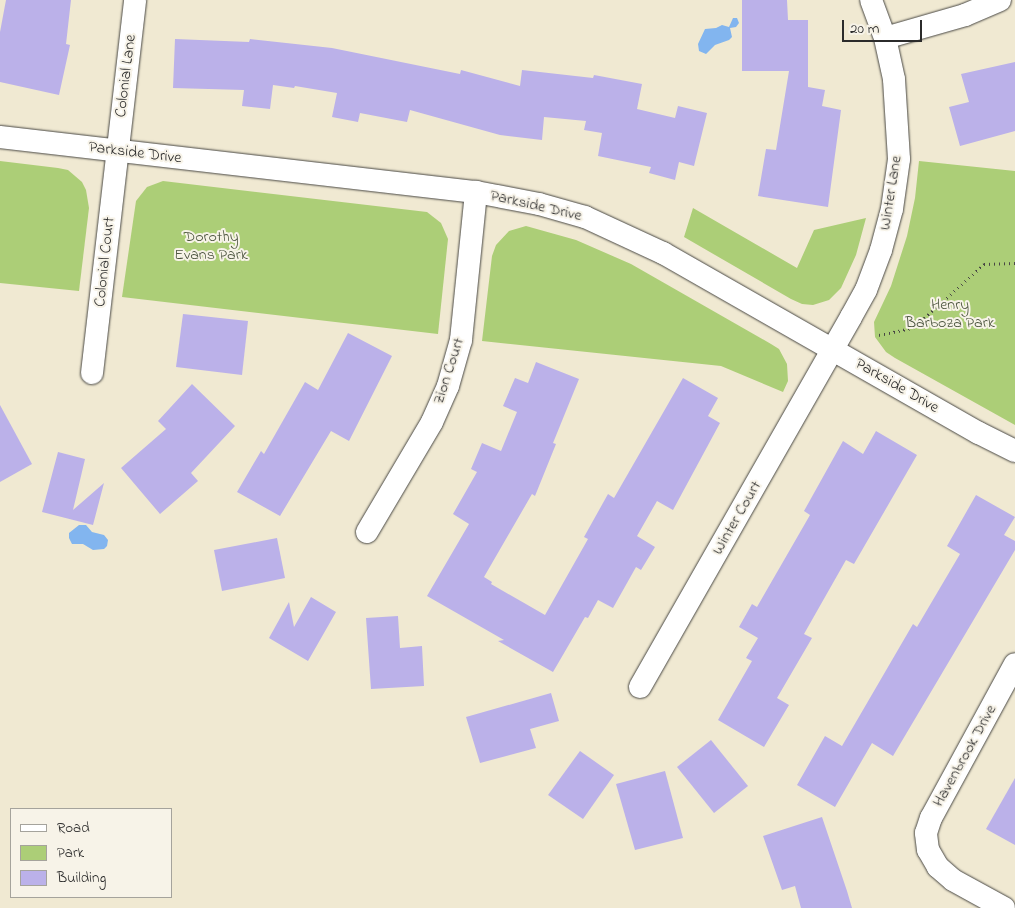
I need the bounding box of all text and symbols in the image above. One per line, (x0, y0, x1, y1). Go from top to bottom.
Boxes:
scale bar (845, 10, 925, 42)
text: 20 m (850, 18, 879, 40)
street label: Colonial Lane (111, 33, 141, 119)
street label: Parkside Drive (87, 138, 183, 168)
street label: Winter Lane (876, 154, 906, 232)
street label: Parkside Drive (488, 186, 584, 226)
street label: Colonial Court (91, 216, 119, 308)
park label: Dorothy Evans Park (174, 227, 248, 265)
park label: Henry Barboza Park (905, 295, 995, 333)
street label: Zion Court (429, 335, 469, 407)
street label: Parkside Drive (852, 354, 942, 418)
street label: Winter Court (708, 478, 766, 558)
street label: Havenbrook Drive (929, 702, 1001, 810)
legend (10, 808, 172, 898)
text: Road (57, 817, 90, 839)
text: Park (57, 842, 84, 864)
text: Building (57, 867, 106, 889)

